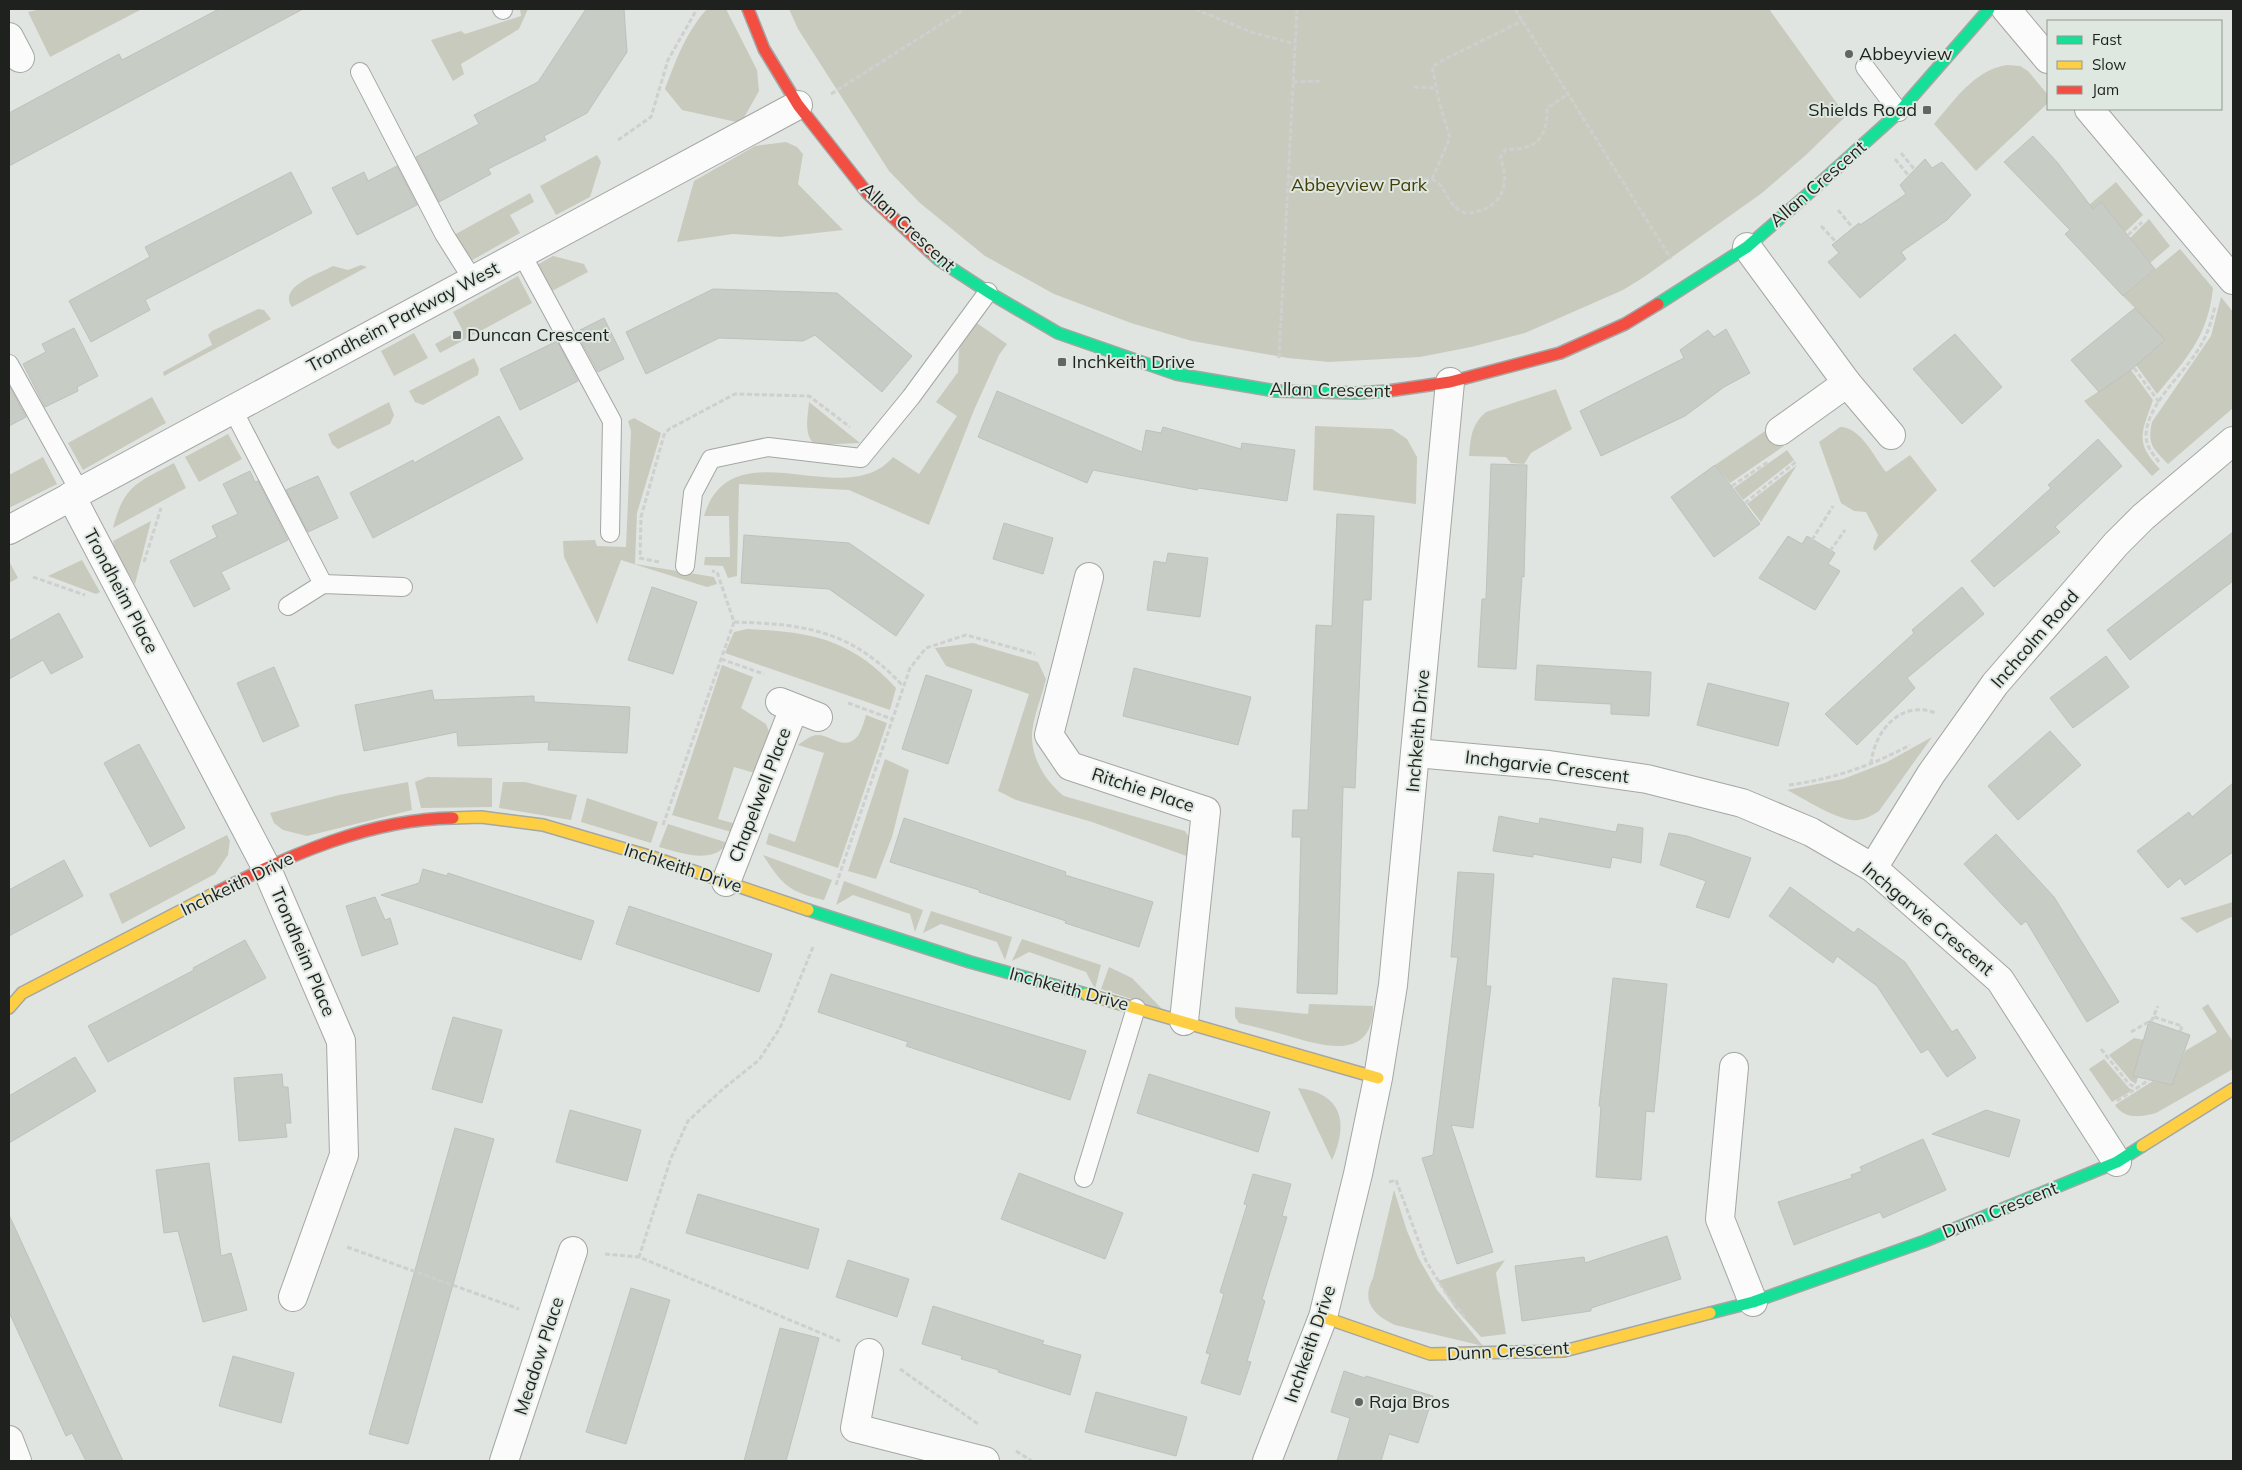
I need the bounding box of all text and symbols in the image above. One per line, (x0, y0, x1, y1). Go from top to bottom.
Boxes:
legend (2047, 20, 2222, 110)
text: Fast (2092, 30, 2122, 49)
place label: Abbeyview (1859, 42, 1953, 65)
marker: Abbeyview (1843, 48, 1855, 60)
text: Slow (2092, 55, 2126, 74)
text: Jam (2092, 80, 2119, 99)
place label: Shields Road (1808, 98, 1917, 121)
marker: Shields Road (1921, 104, 1933, 116)
street label: Allan Crescent (1765, 135, 1871, 232)
park label: Abbeyview Park (1291, 173, 1428, 196)
street label: Allan Crescent (856, 177, 960, 276)
street label: Trondheim Parkway West (303, 256, 503, 377)
place label: Duncan Crescent (467, 323, 609, 346)
marker: Duncan Crescent (451, 329, 463, 341)
place label: Inchkeith Drive (1072, 350, 1195, 373)
marker: Inchkeith Drive (1056, 356, 1068, 368)
street label: Allan Crescent (1269, 377, 1391, 402)
street label: Trondheim Place (79, 524, 164, 657)
street label: Inchcolm Road (1986, 585, 2084, 692)
street label: Inchkeith Drive (1401, 669, 1434, 793)
street label: Chapelwell Place (723, 724, 796, 865)
street label: Inchgarvie Crescent (1464, 745, 1630, 788)
street label: Ritchie Place (1089, 762, 1197, 817)
street label: Inchkeith Drive (621, 838, 745, 897)
street label: Inchkeith Drive (177, 846, 297, 921)
street label: Inchgarvie Crescent (1858, 857, 1999, 980)
street label: Trondheim Place (266, 884, 341, 1020)
street label: Inchkeith Drive (1007, 962, 1131, 1016)
street label: Dunn Crescent (1939, 1176, 2061, 1243)
street label: Inchkeith Drive (1279, 1282, 1340, 1406)
street label: Meadow Place (509, 1294, 568, 1418)
street label: Dunn Crescent (1446, 1336, 1570, 1365)
place label: Raja Bros (1369, 1390, 1450, 1413)
marker: Raja Bros (1353, 1396, 1365, 1408)

